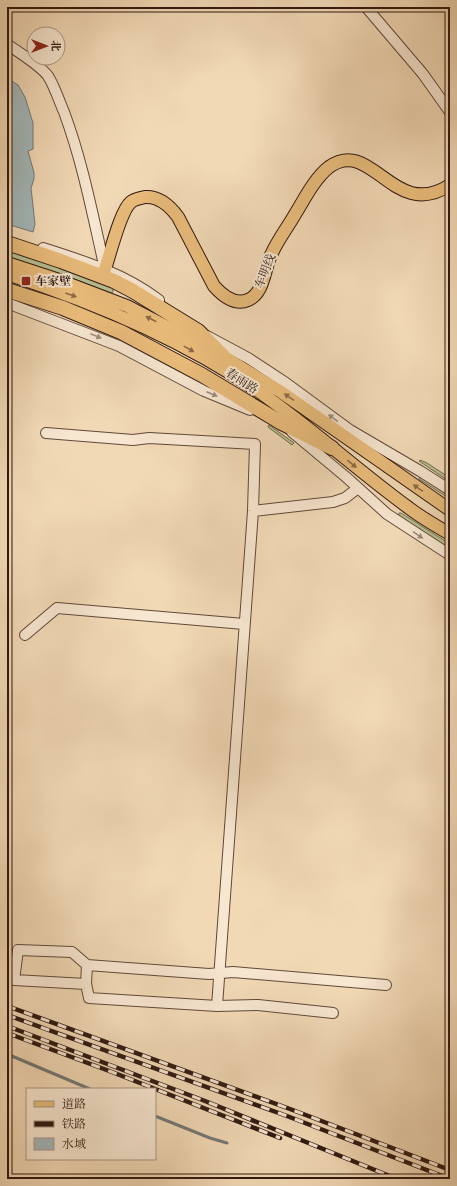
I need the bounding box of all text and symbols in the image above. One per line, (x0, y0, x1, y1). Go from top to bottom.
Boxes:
north arrow (26, 26, 66, 66)
text: 北 (48, 41, 63, 52)
street label: 车明线 (251, 251, 279, 291)
place label: 车家壁 (35, 273, 71, 289)
marker: 车家壁 (20, 275, 32, 287)
one-way arrow (65, 293, 77, 299)
one-way arrow (146, 315, 157, 322)
one-way arrow (90, 333, 102, 340)
one-way arrow (183, 346, 195, 352)
street label: 春雨路 (223, 364, 261, 398)
one-way arrow (207, 392, 219, 398)
one-way arrow (283, 393, 294, 401)
one-way arrow (328, 414, 339, 422)
one-way arrow (346, 460, 357, 469)
one-way arrow (412, 484, 423, 492)
one-way arrow (413, 531, 423, 539)
legend (26, 1088, 156, 1160)
text: 道路 (62, 1096, 86, 1112)
text: 铁路 (62, 1116, 86, 1132)
text: 水域 (62, 1136, 86, 1152)

